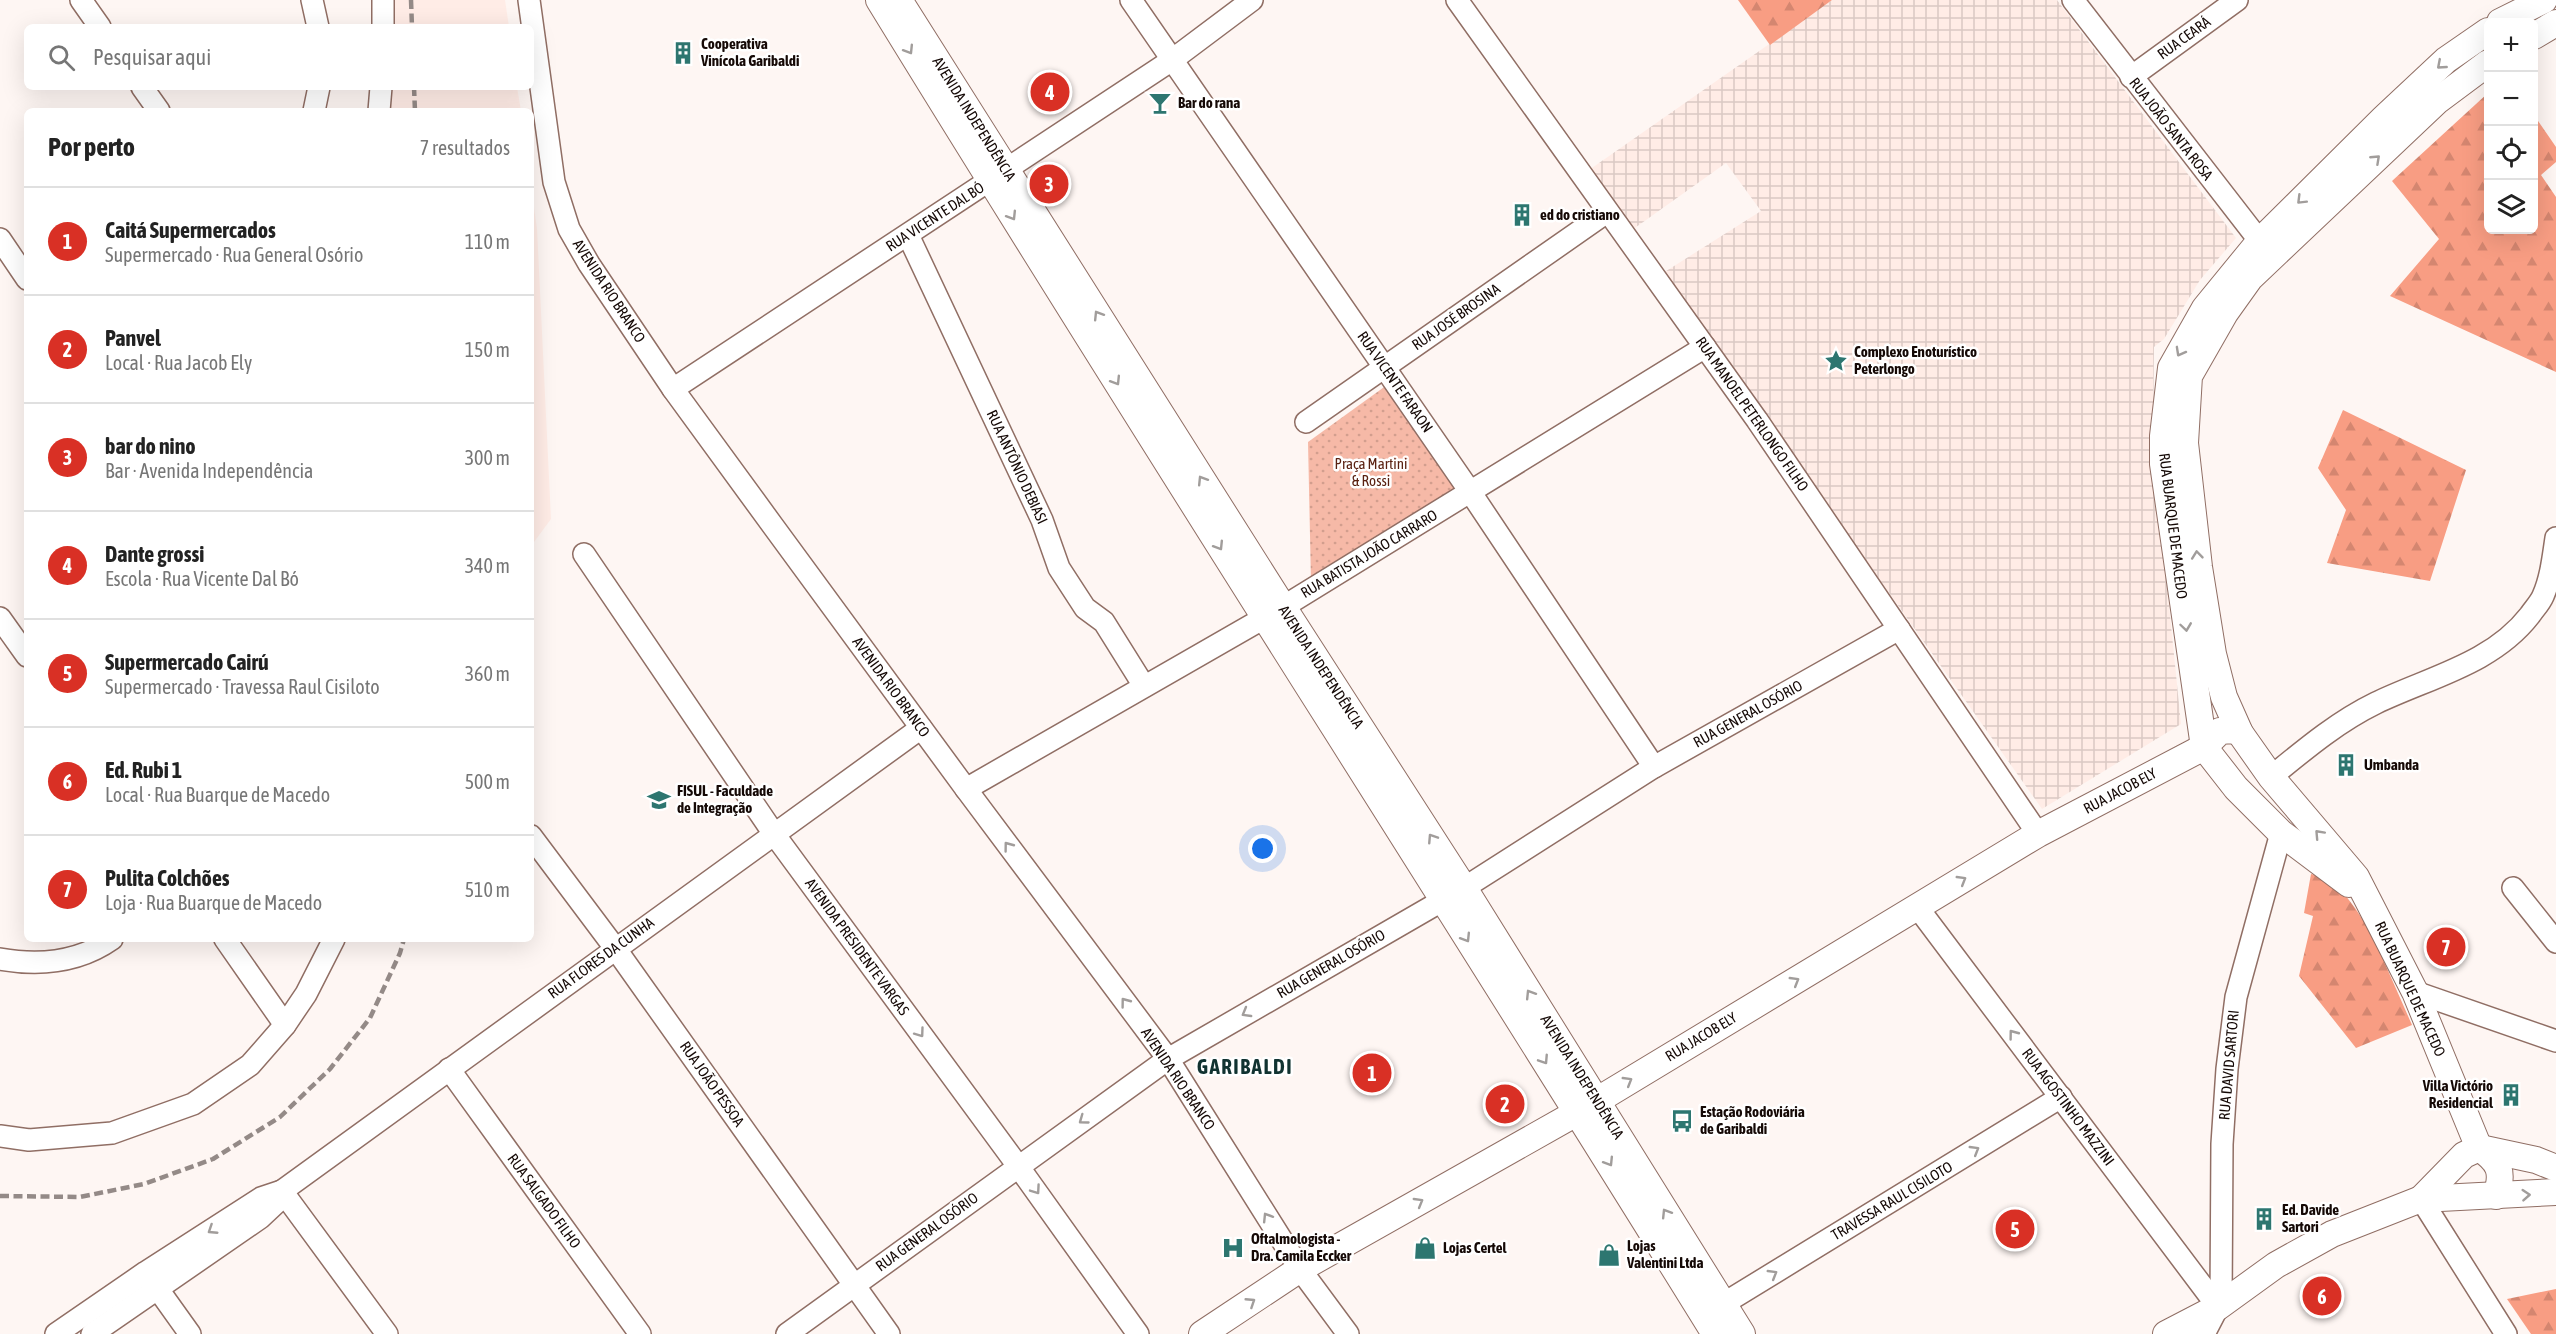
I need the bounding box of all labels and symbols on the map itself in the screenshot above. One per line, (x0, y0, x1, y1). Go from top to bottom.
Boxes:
street label: RUA CEARÁ (2154, 12, 2214, 62)
place label: Cooperativa Vinícola Garibaldi (700, 35, 799, 69)
building icon: Cooperativa Vinícola Garibaldi (670, 40, 696, 66)
one-way arrow (902, 44, 914, 54)
street label: AVENIDA INDEPENDÊNCIA (929, 54, 1020, 184)
one-way arrow (2437, 58, 2448, 69)
pin: 4 (1030, 70, 1070, 115)
street label: RUA JOÃO SANTA ROSA (2126, 74, 2217, 184)
bar icon: Bar do rana (1147, 90, 1173, 116)
place label: Bar do rana (1178, 94, 1240, 111)
one-way arrow (2368, 156, 2379, 167)
pin: 3 (1030, 162, 1068, 207)
street label: RUA VICENTE DAL BÓ (883, 178, 987, 255)
one-way arrow (2297, 193, 2308, 204)
building icon: ed do cristiano (1509, 202, 1535, 228)
place label: ed do cristiano (1540, 206, 1620, 223)
one-way arrow (1004, 210, 1016, 220)
street label: AVENIDA RIO BRANCO (570, 236, 649, 346)
street label: RUA JOSÉ BROSINA (1408, 280, 1504, 353)
one-way arrow (1094, 311, 1105, 322)
street label: RUA VICENTE FARAON (1354, 328, 1437, 436)
street label: RUA MANOEL PETERLONGO FILHO (1693, 333, 1812, 494)
place label: Complexo Enoturístico Peterlongo (1854, 343, 1977, 377)
one-way arrow (2176, 346, 2187, 356)
place icon: Complexo Enoturístico Peterlongo (1823, 348, 1849, 374)
one-way arrow (1108, 375, 1120, 385)
street label: RUA ANTÔNIO DEBIASI (984, 407, 1051, 526)
street label: RUA BUARQUE DE MACEDO (2156, 452, 2191, 600)
park label: Praça Martini & Rossi (1335, 455, 1407, 489)
one-way arrow (1198, 476, 1210, 486)
street label: RUA BATISTA JOÃO CARRARO (1297, 506, 1440, 601)
one-way arrow (1212, 540, 1224, 550)
one-way arrow (2192, 550, 2204, 559)
street label: AVENIDA INDEPENDÊNCIA (1275, 602, 1368, 732)
one-way arrow (2180, 622, 2192, 631)
street label: AVENIDA RIO BRANCO (849, 633, 934, 740)
street label: RUA GENERAL OSÓRIO (1690, 676, 1805, 751)
building icon: Umbanda (2333, 752, 2359, 778)
place label: Umbanda (2364, 756, 2419, 773)
street label: RUA JACOB ELY (2080, 764, 2159, 817)
place label: FISUL - Faculdade de Integração (677, 782, 773, 816)
school or university icon: FISUL - Faculdade de Integração (646, 787, 672, 813)
one-way arrow (2315, 830, 2326, 841)
your location (1248, 834, 1277, 863)
one-way arrow (1429, 834, 1440, 845)
one-way arrow (1004, 841, 1015, 852)
street label: AVENIDA PRESIDENTE VARGAS (802, 875, 913, 1018)
one-way arrow (1956, 876, 1966, 888)
street label: RUA FLORES DA CUNHA (544, 913, 657, 1002)
street label: RUA BUARQUE DE MACEDO (2372, 919, 2449, 1059)
pin: 7 (2426, 924, 2466, 970)
street label: RUA GENERAL OSÓRIO (1274, 926, 1388, 1001)
one-way arrow (1458, 932, 1470, 942)
one-way arrow (1789, 977, 1799, 988)
one-way arrow (1526, 990, 1538, 1000)
one-way arrow (1121, 997, 1132, 1008)
one-way arrow (1242, 1006, 1252, 1018)
street label: RUA JACOB ELY (1662, 1008, 1740, 1064)
street label: RUA DAVID SARTORI (2215, 1009, 2242, 1121)
street label: AVENIDA INDEPENDÊNCIA (1537, 1012, 1628, 1142)
street label: AVENIDA RIO BRANCO (1138, 1024, 1219, 1133)
one-way arrow (913, 1027, 924, 1038)
one-way arrow (2010, 1030, 2021, 1041)
street label: RUA JOÃO PESSOA (677, 1038, 748, 1130)
street label: RUA AGOSTINHO MAZZINI (2019, 1045, 2118, 1169)
pin: 1 (1352, 1050, 1392, 1096)
district label: GARIBALDI (1197, 1054, 1293, 1078)
one-way arrow (1537, 1054, 1549, 1064)
one-way arrow (1622, 1077, 1632, 1089)
place label: Villa Victório Residencial (2422, 1077, 2494, 1111)
pin: 2 (1486, 1082, 1524, 1126)
building icon: Villa Victório Residencial (2498, 1082, 2524, 1108)
place label: Estação Rodoviária de Garibaldi (1700, 1103, 1805, 1137)
bus stop icon: Estação Rodoviária de Garibaldi (1669, 1108, 1695, 1134)
one-way arrow (1078, 1113, 1089, 1124)
one-way arrow (1969, 1146, 1979, 1158)
street label: RUA SALGADO FILHO (504, 1150, 585, 1251)
one-way arrow (1601, 1156, 1613, 1166)
street label: TRAVESSA RAUL CISILOTO (1828, 1158, 1956, 1243)
one-way arrow (1029, 1184, 1040, 1195)
one-way arrow (2522, 1188, 2531, 1201)
street label: RUA GENERAL OSÓRIO (872, 1189, 981, 1274)
one-way arrow (1412, 1198, 1423, 1210)
place label: Ed. Davide Sartori (2282, 1201, 2339, 1235)
pin: 5 (1996, 1206, 2034, 1252)
building icon: Ed. Davide Sartori (2251, 1206, 2277, 1232)
one-way arrow (1662, 1209, 1674, 1219)
one-way arrow (1263, 1213, 1275, 1223)
one-way arrow (208, 1223, 219, 1234)
place label: Oftalmologista - Dra. Camila Eccker (1251, 1230, 1352, 1264)
hospital icon: Oftalmologista - Dra. Camila Eccker (1220, 1235, 1246, 1261)
shop icon: Lojas Certel (1412, 1235, 1438, 1261)
place label: Lojas Valentini Ltda (1626, 1237, 1703, 1271)
place label: Lojas Certel (1443, 1239, 1507, 1256)
shop icon: Lojas Valentini Ltda (1596, 1242, 1622, 1268)
one-way arrow (1767, 1269, 1777, 1281)
pin: 6 (2302, 1274, 2342, 1318)
one-way arrow (1244, 1298, 1255, 1309)

